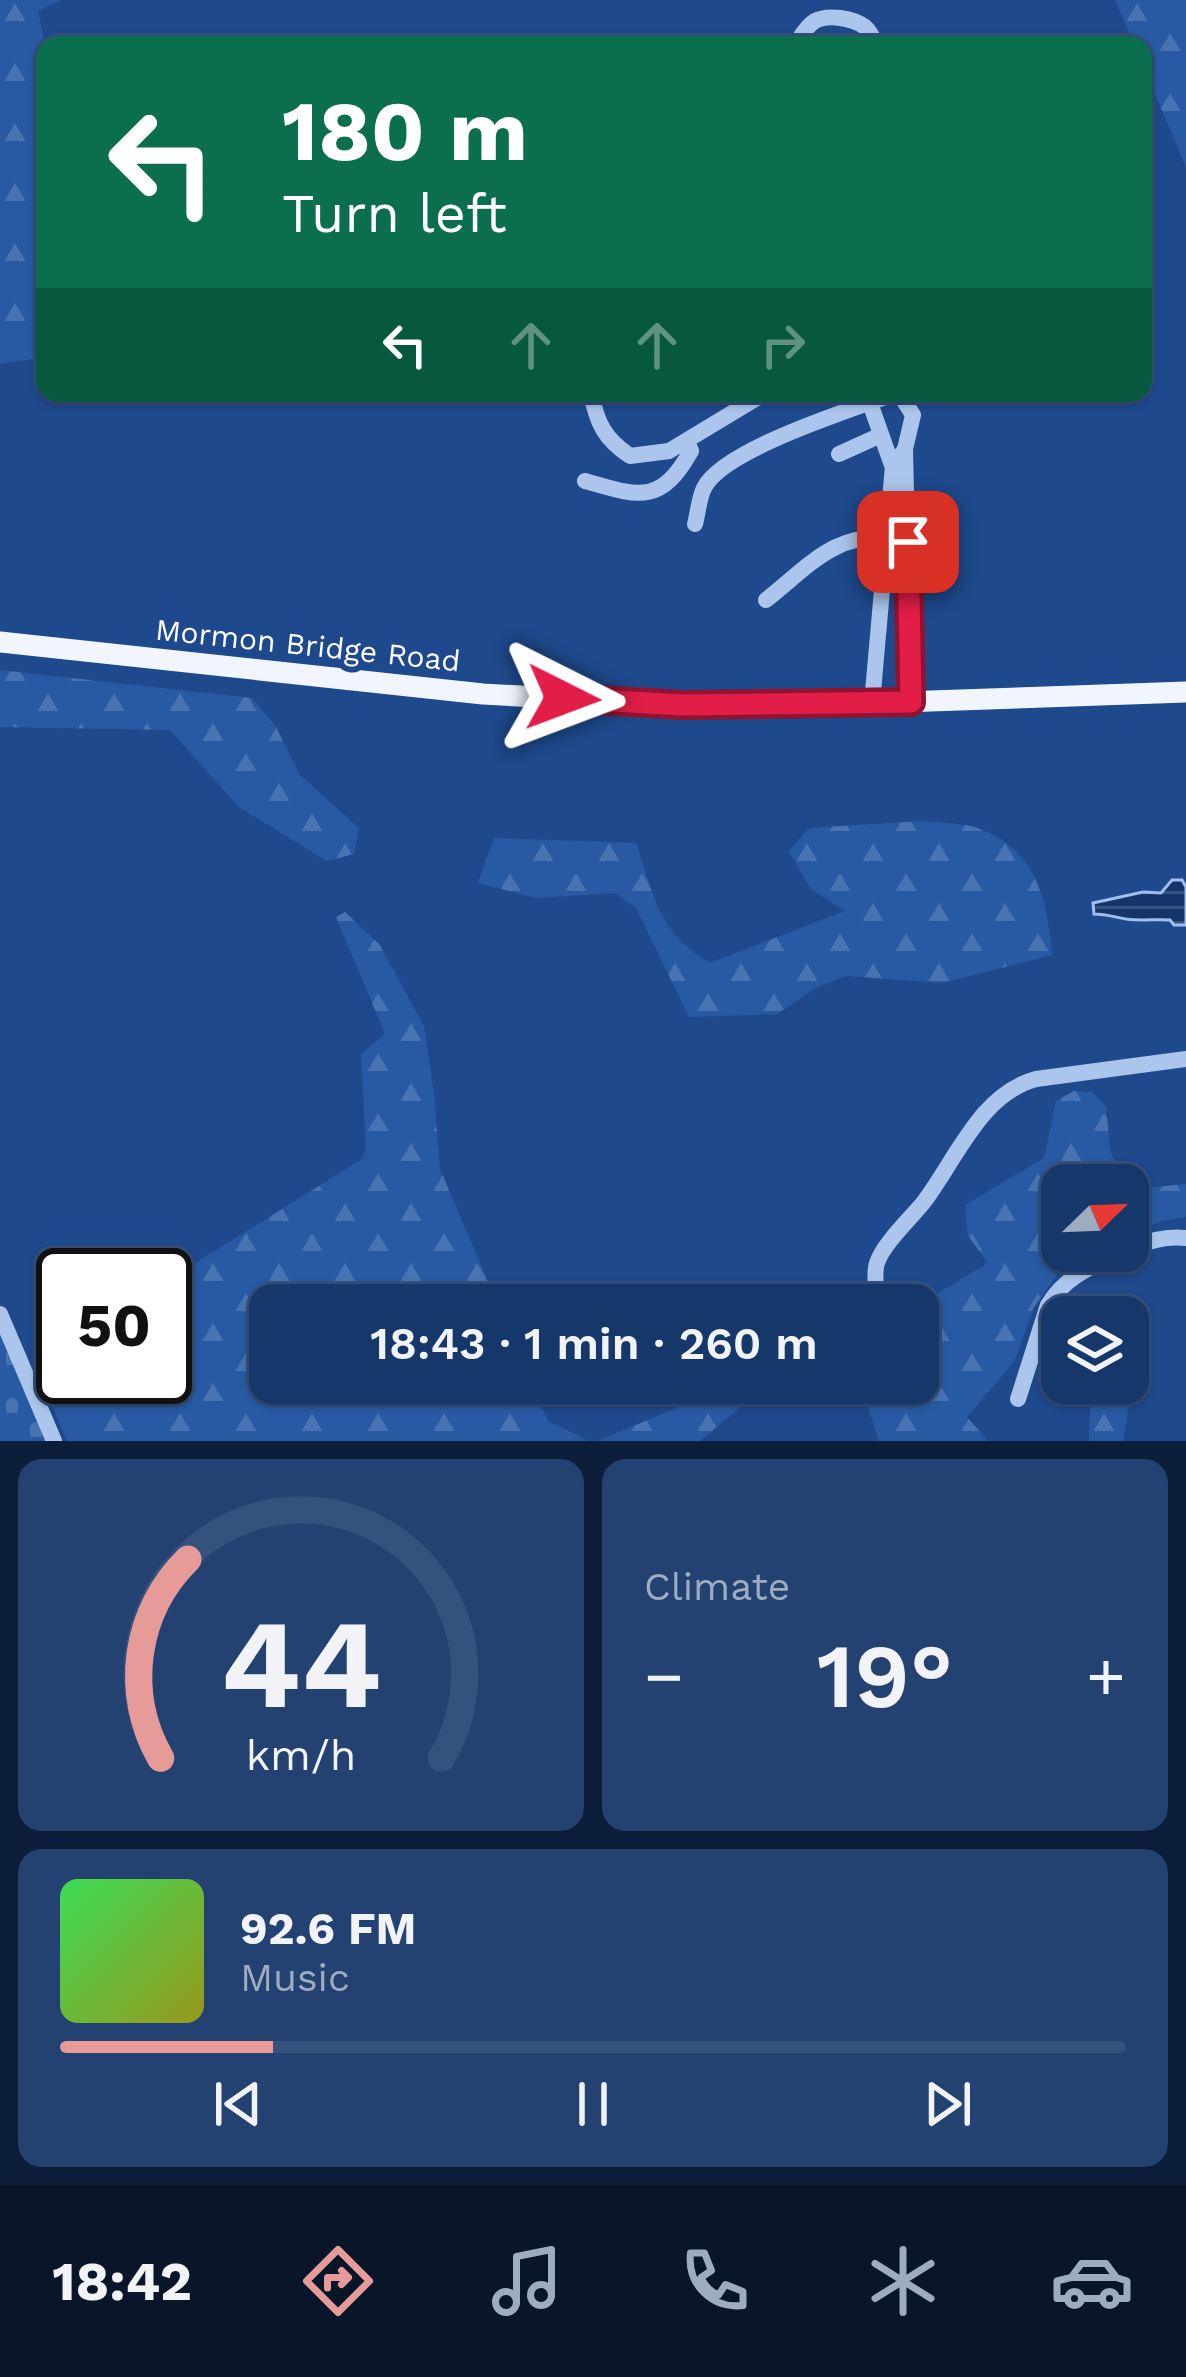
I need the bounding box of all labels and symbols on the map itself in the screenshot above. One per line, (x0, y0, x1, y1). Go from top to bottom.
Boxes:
pin (857, 491, 959, 593)
street label: Mormon Bridge Road (154, 612, 462, 678)
position arrow (500, 635, 626, 761)
north arrow (1041, 1164, 1149, 1272)
speed limit sign: 50 (36, 1248, 192, 1404)

